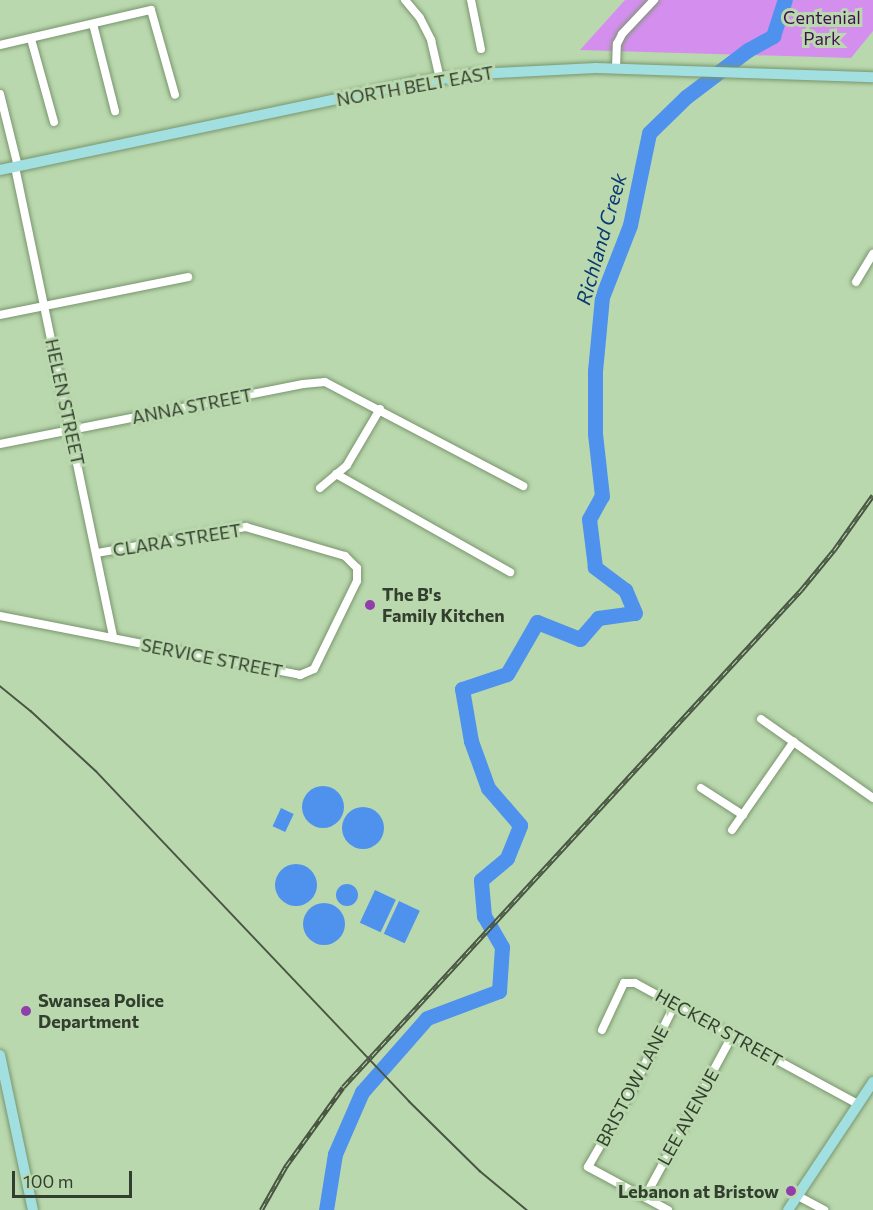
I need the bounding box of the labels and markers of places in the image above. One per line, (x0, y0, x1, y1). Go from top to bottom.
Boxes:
place label: The B's Family Kitchen (382, 584, 505, 626)
marker: The B's Family Kitchen (363, 598, 377, 612)
place label: Swansea Police Department (38, 990, 164, 1032)
marker: Swansea Police Department (19, 1004, 33, 1018)
place label: Lebanon at Bristow (618, 1180, 779, 1202)
marker: Lebanon at Bristow (784, 1184, 798, 1198)

